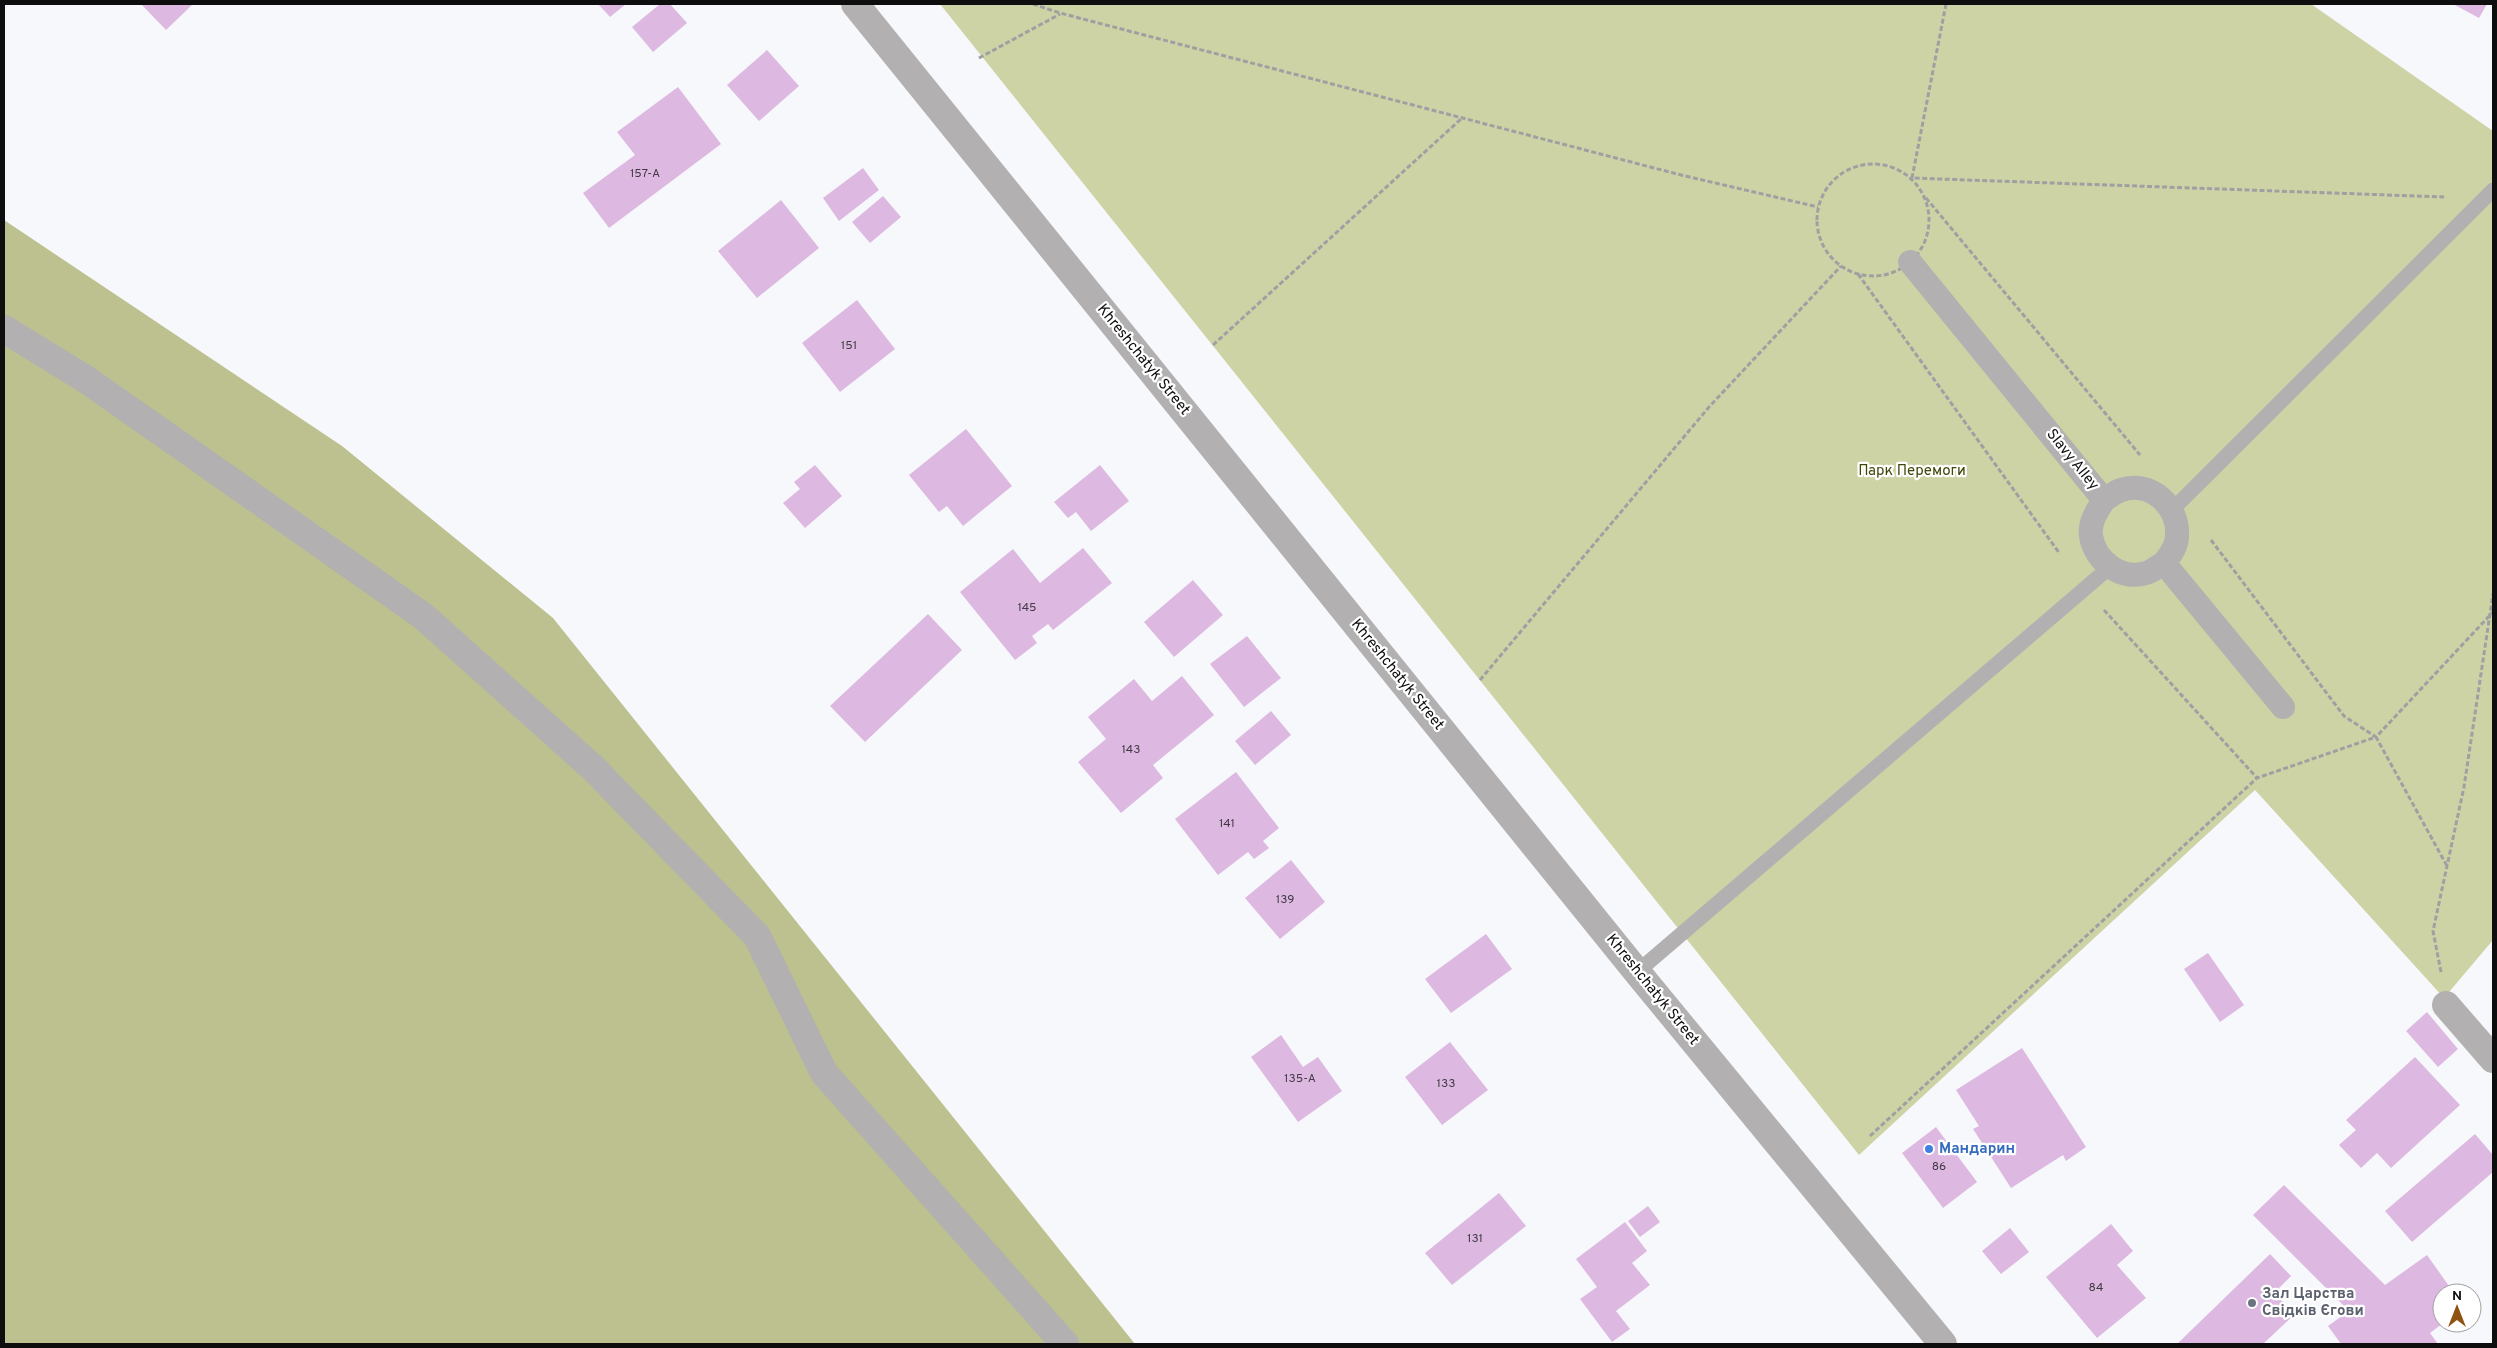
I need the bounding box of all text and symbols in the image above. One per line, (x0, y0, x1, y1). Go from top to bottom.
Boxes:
house number: 157-А (630, 166, 660, 182)
street label: Khreshchatyk Street (1092, 301, 1194, 419)
house number: 151 (841, 338, 857, 354)
street label: Slavy Alley (2041, 425, 2103, 495)
park label: Парк Перемоги (1858, 462, 1966, 481)
house number: 145 (1017, 600, 1037, 616)
street label: Khreshchatyk Street (1346, 616, 1448, 734)
house number: 143 (1122, 742, 1140, 758)
house number: 141 (1219, 816, 1235, 832)
house number: 139 (1276, 892, 1294, 908)
street label: Khreshchatyk Street (1601, 931, 1703, 1049)
house number: 135-А (1284, 1071, 1316, 1087)
house number: 133 (1437, 1076, 1455, 1092)
place label: Мандарин (1939, 1140, 2015, 1159)
marker: Мандарин (1923, 1143, 1935, 1155)
house number: 86 (1932, 1159, 1946, 1175)
house number: 131 (1467, 1231, 1483, 1247)
house number: 84 (2089, 1280, 2103, 1296)
north arrow (2432, 1283, 2482, 1333)
place label: Зал Царства Свідків Єгови (2262, 1285, 2364, 1321)
text: N (2452, 1288, 2462, 1305)
marker: Зал Царства Свідків Єгови (2246, 1297, 2258, 1309)

